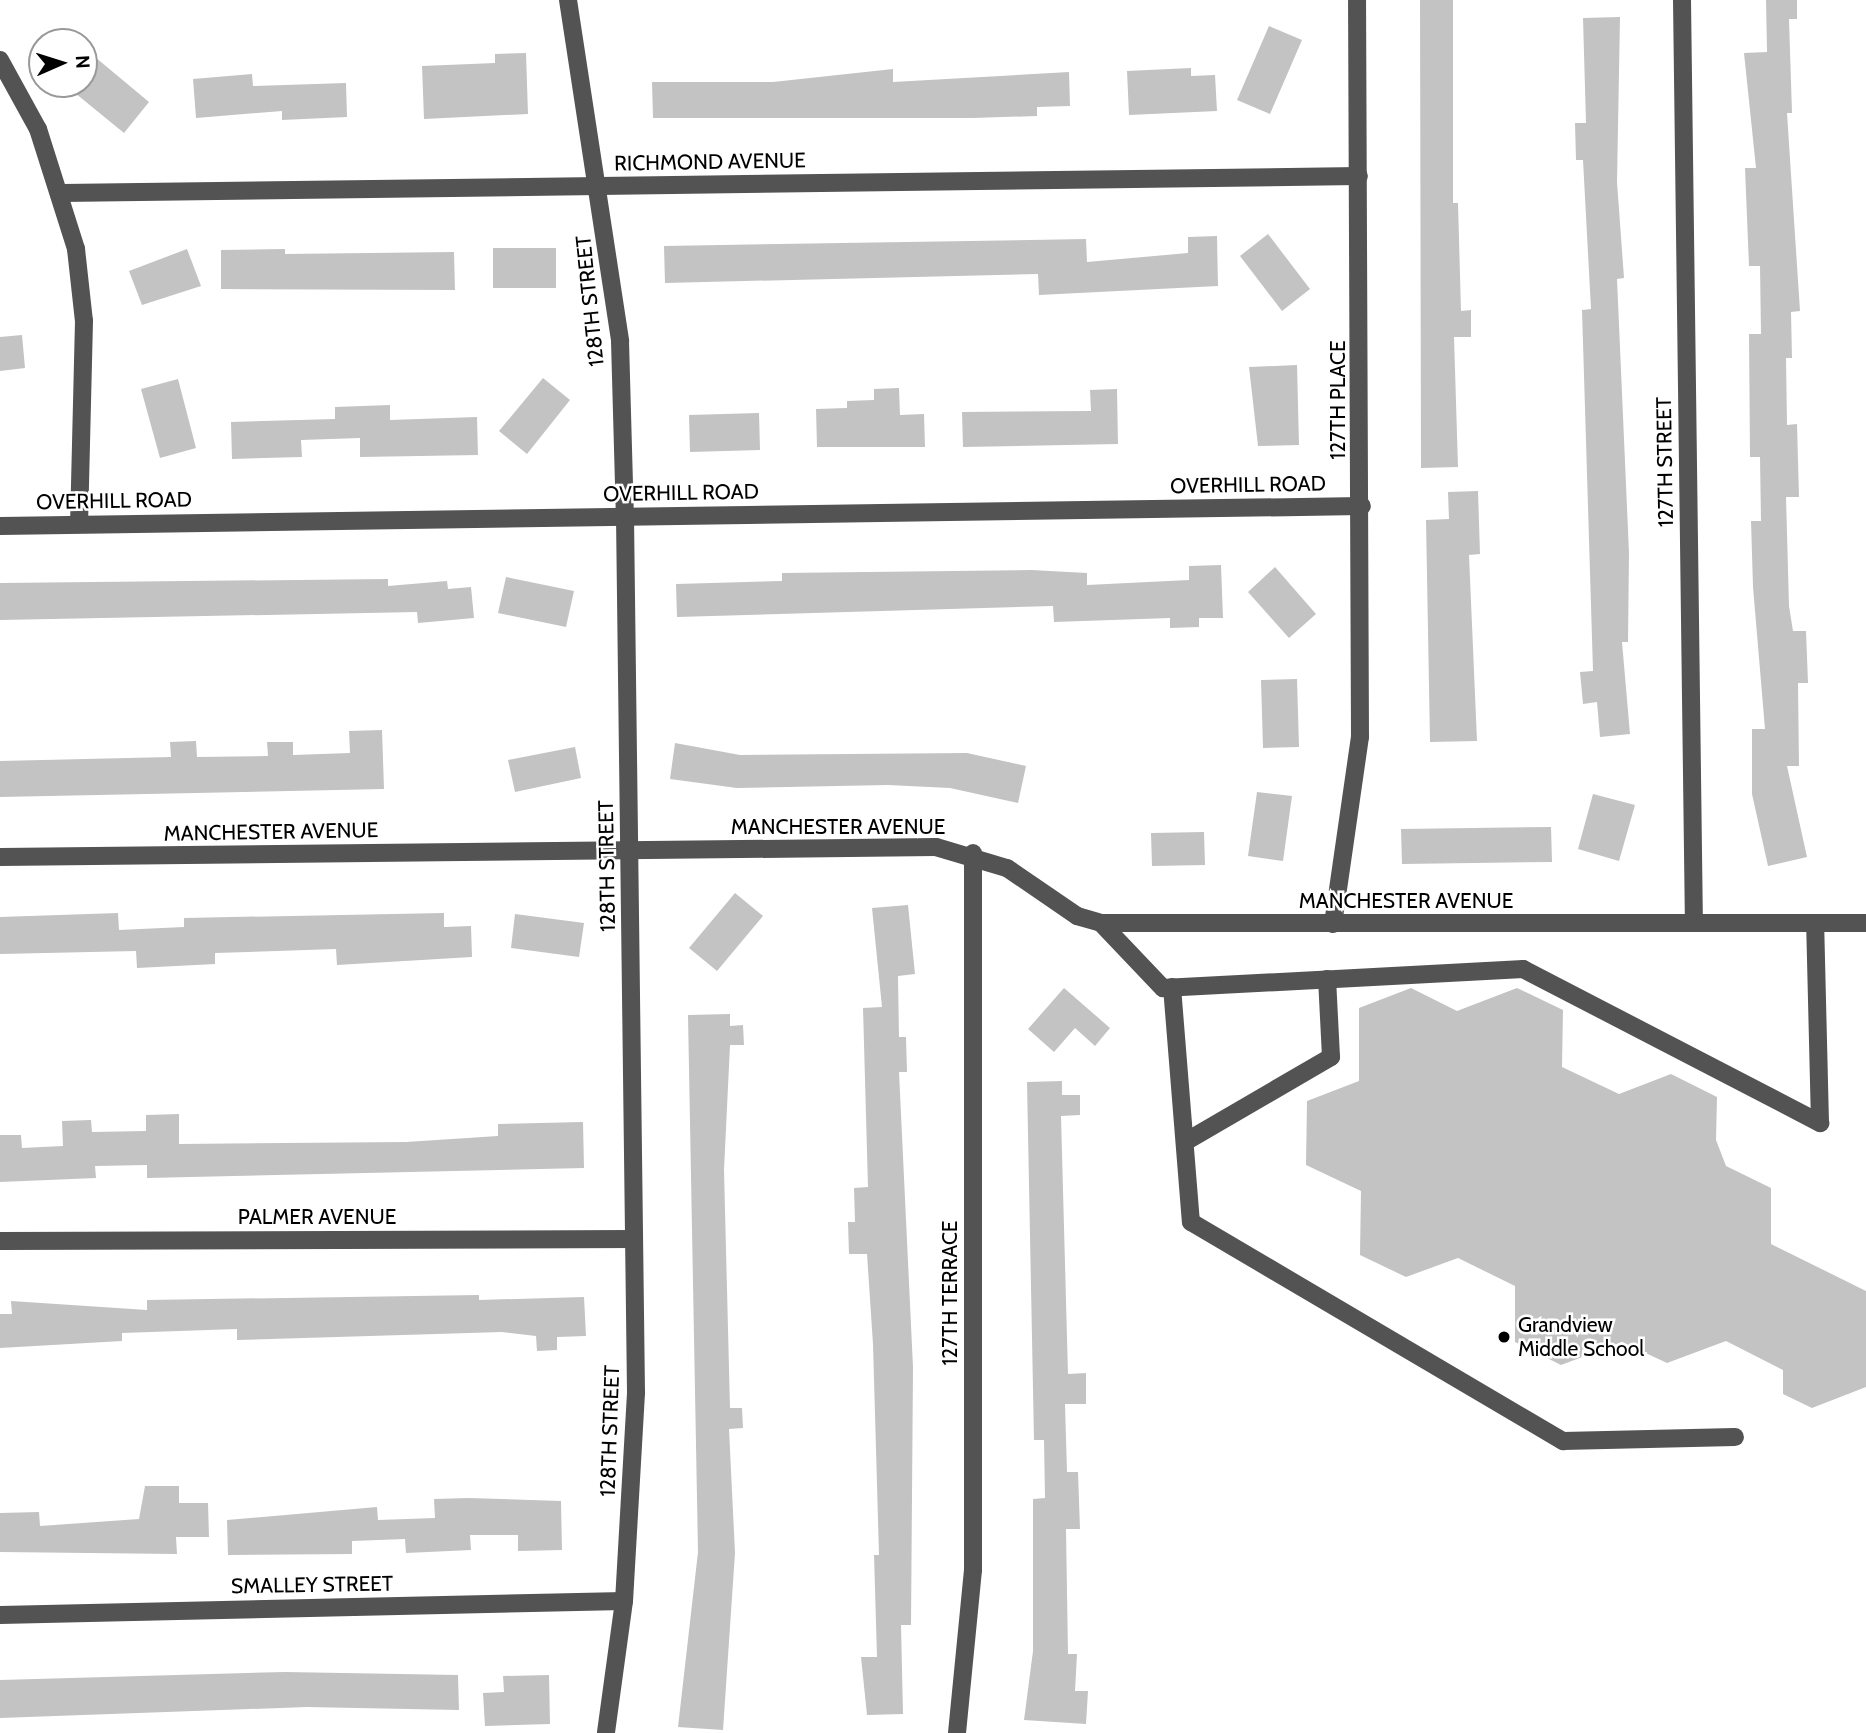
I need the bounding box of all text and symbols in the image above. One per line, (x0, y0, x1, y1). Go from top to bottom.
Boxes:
north arrow (28, 28, 98, 98)
text: N (71, 55, 94, 69)
street label: RICHMOND AVENUE (614, 148, 806, 176)
street label: 128TH STREET (571, 234, 609, 368)
street label: 127TH PLACE (1325, 340, 1351, 460)
street label: 127TH STREET (1651, 397, 1679, 527)
street label: OVERHILL ROAD (1170, 471, 1326, 499)
street label: OVERHILL ROAD (603, 479, 759, 507)
street label: OVERHILL ROAD (36, 487, 192, 515)
street label: 128TH STREET (593, 800, 621, 932)
street label: MANCHESTER AVENUE (731, 814, 945, 840)
street label: MANCHESTER AVENUE (163, 818, 379, 846)
street label: MANCHESTER AVENUE (1299, 888, 1513, 914)
street label: PALMER AVENUE (238, 1204, 396, 1230)
street label: 127TH TERRACE (937, 1221, 963, 1365)
place label: Grandview Middle School (1518, 1312, 1644, 1362)
marker: Grandview Middle School (1496, 1329, 1512, 1345)
street label: 128TH STREET (595, 1365, 625, 1497)
street label: SMALLEY STREET (231, 1571, 393, 1599)

